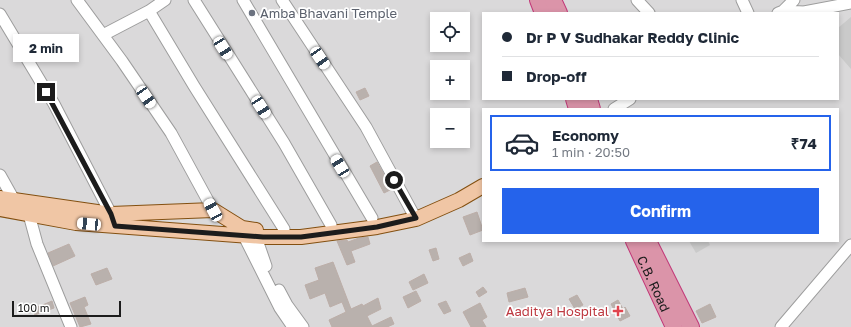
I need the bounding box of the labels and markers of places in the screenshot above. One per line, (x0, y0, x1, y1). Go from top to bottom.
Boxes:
place label: Amba Bhavani Temple (260, 5, 397, 21)
marker: Amba Bhavani Temple (247, 8, 257, 18)
place label: Aaditya Hospital (506, 303, 609, 319)
marker: Aaditya Hospital (612, 305, 624, 317)

